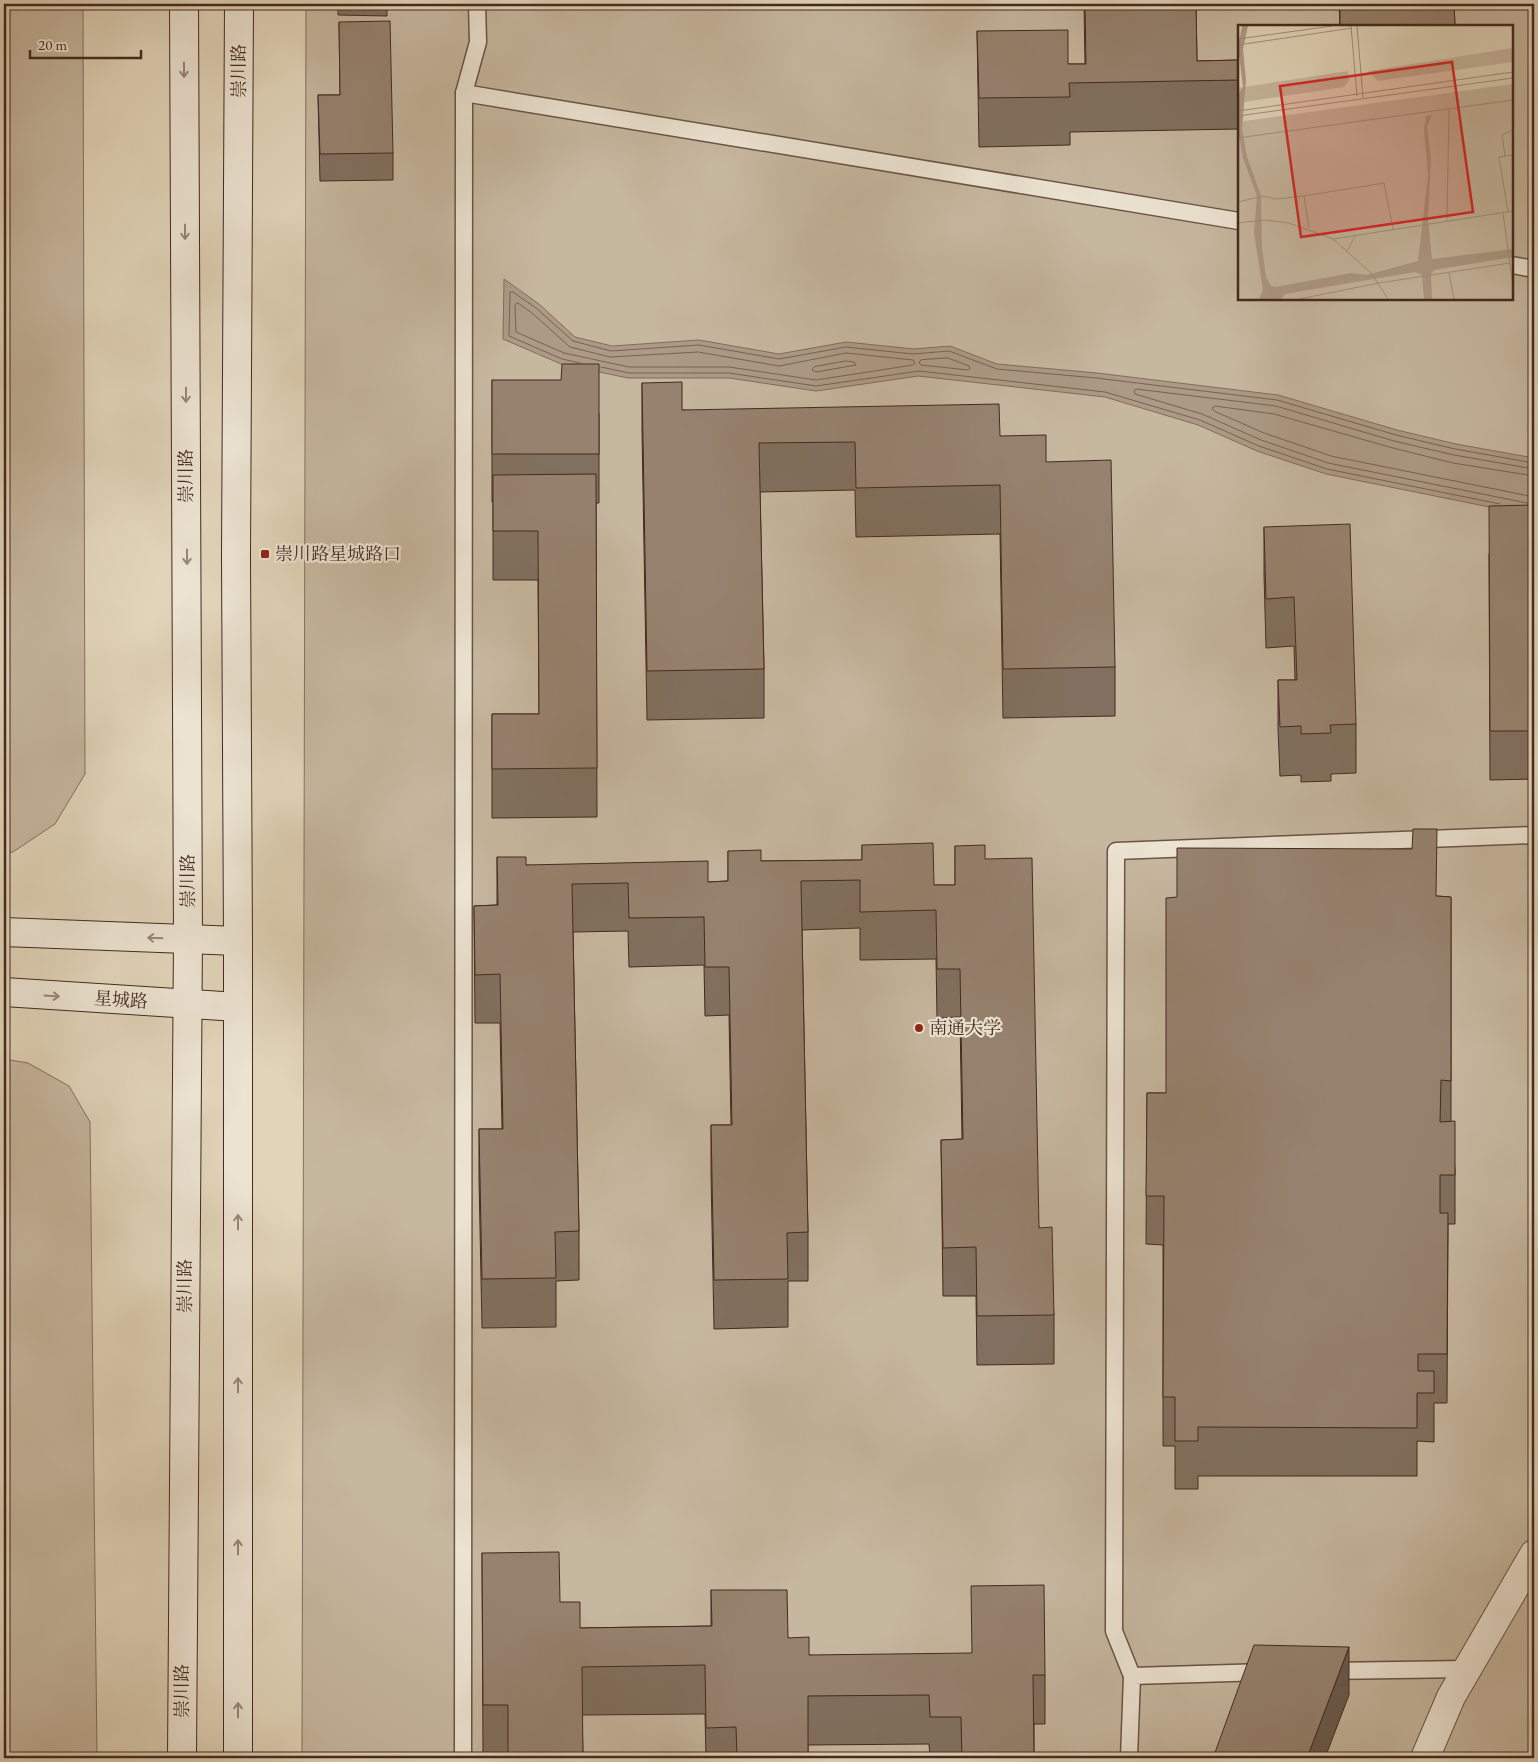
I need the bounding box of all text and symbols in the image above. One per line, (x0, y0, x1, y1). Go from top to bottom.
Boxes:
inset map (1238, 25, 1513, 300)
scale bar (30, 28, 141, 60)
text: 20 m (38, 35, 67, 54)
street label: 崇川路 (227, 44, 250, 98)
one-way arrow (179, 62, 189, 78)
one-way arrow (180, 224, 190, 240)
one-way arrow (181, 386, 191, 403)
street label: 崇川路 (174, 449, 197, 503)
place label: 崇川路星城路口 (275, 542, 401, 565)
marker: 崇川路星城路口 (259, 548, 271, 560)
one-way arrow (182, 549, 192, 565)
street label: 崇川路 (176, 854, 199, 908)
one-way arrow (147, 933, 163, 942)
street label: 星城路 (93, 986, 149, 1013)
one-way arrow (44, 991, 60, 1000)
place label: 南通大学 (929, 1016, 1001, 1039)
marker: 南通大学 (913, 1022, 925, 1034)
one-way arrow (233, 1214, 243, 1230)
street label: 崇川路 (173, 1259, 196, 1313)
one-way arrow (233, 1377, 243, 1393)
one-way arrow (233, 1539, 243, 1556)
street label: 崇川路 (170, 1664, 193, 1718)
one-way arrow (233, 1702, 243, 1718)

